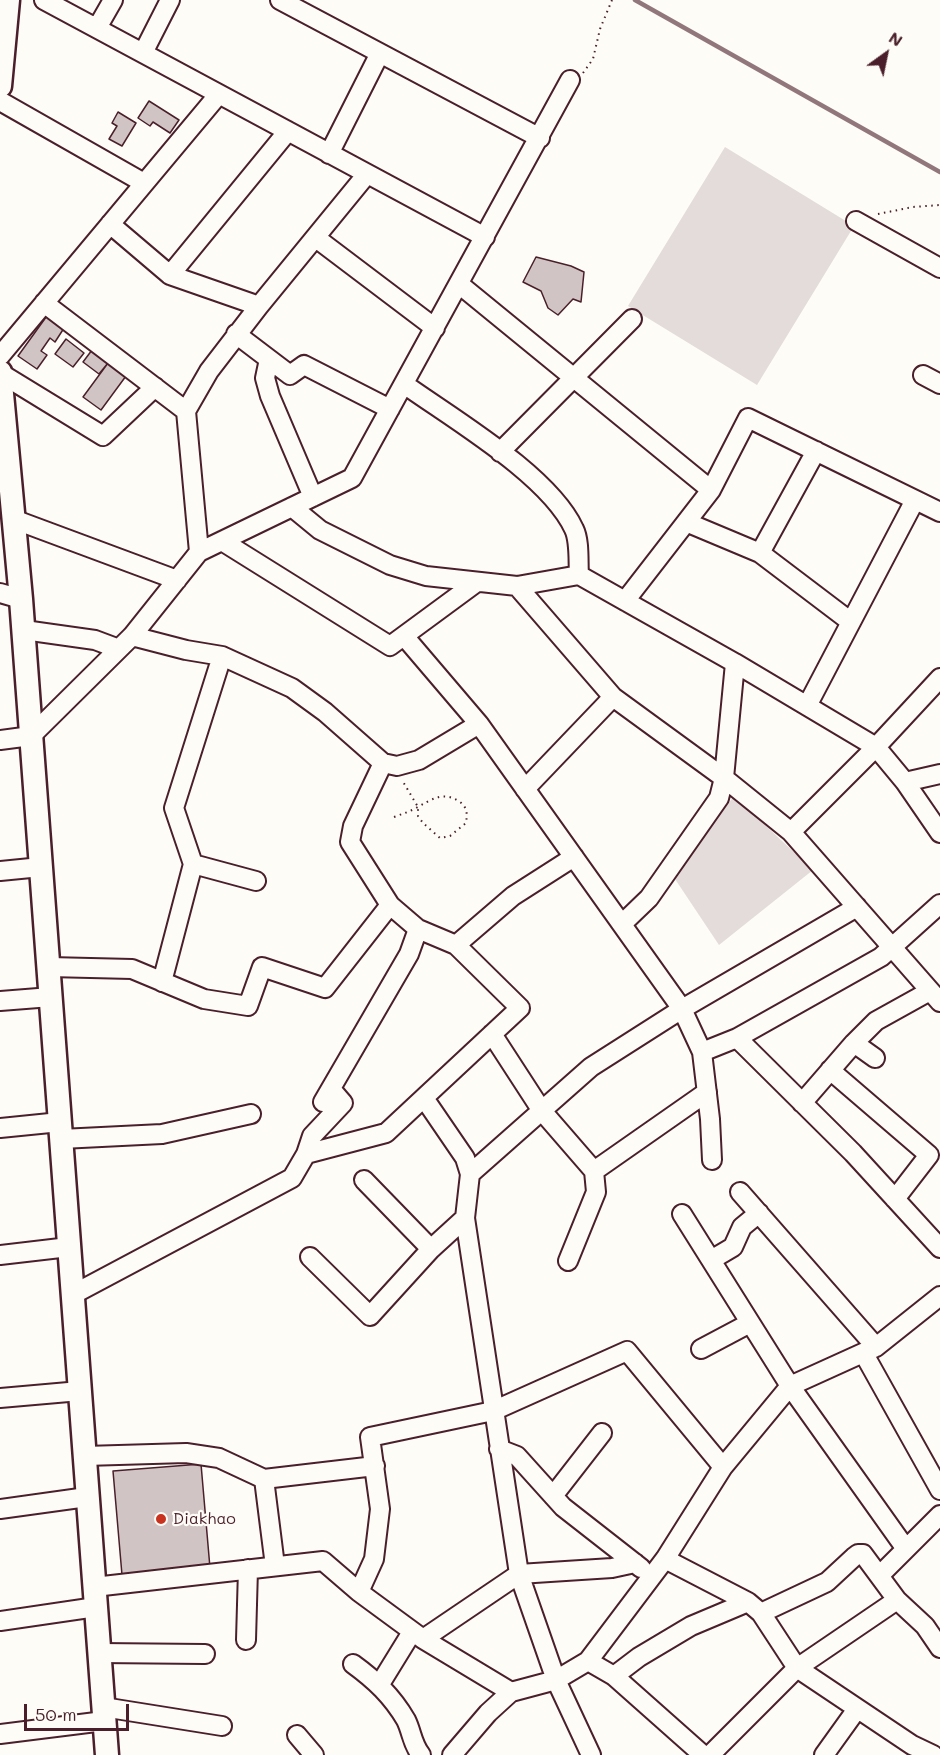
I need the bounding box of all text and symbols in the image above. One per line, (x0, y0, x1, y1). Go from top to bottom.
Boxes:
north arrow (856, 24, 916, 84)
text: N (885, 26, 907, 51)
place label: Diakhao (173, 1509, 236, 1529)
marker: Diakhao (154, 1512, 168, 1526)
scale bar (27, 1692, 132, 1730)
text: 50 m (35, 1702, 77, 1726)

